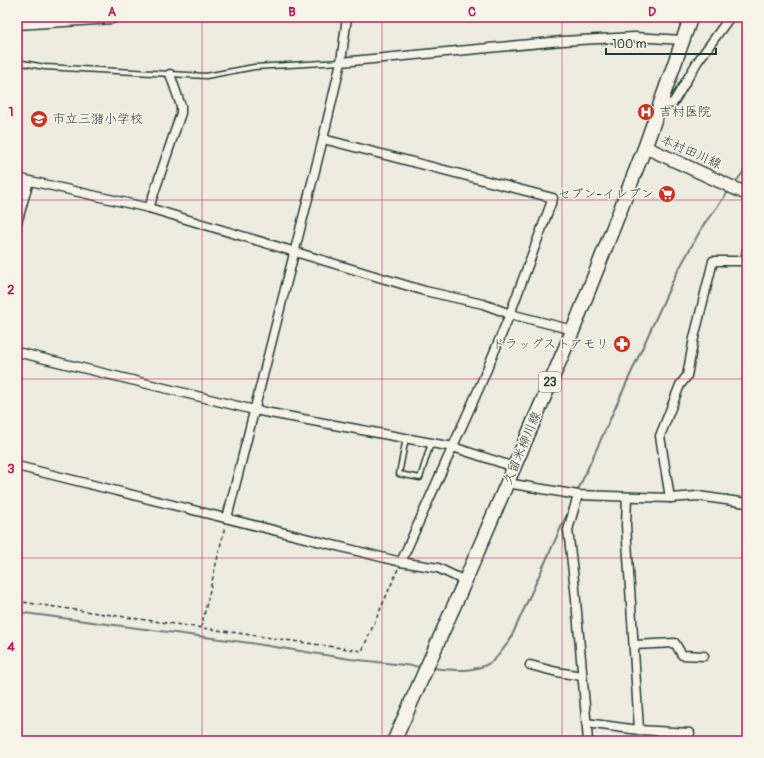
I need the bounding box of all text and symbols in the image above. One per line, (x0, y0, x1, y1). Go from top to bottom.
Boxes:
text: A (108, 4, 117, 20)
text: B (288, 4, 296, 20)
text: C (468, 4, 476, 20)
text: D (648, 4, 656, 20)
scale bar (606, 30, 716, 56)
text: 100 m (612, 37, 647, 52)
hospital icon: 吉村医院 (636, 102, 656, 122)
text: 1 (8, 104, 14, 120)
place label: 吉村医院 (659, 104, 711, 120)
school or university icon: 市立三潴小学校 (29, 109, 49, 129)
place label: 市立三潴小学校 (52, 111, 143, 127)
street label: 本村田川線 (658, 131, 725, 173)
supermarket icon: セブン-イレブン (657, 184, 677, 204)
place label: セブン-イレブン (557, 186, 654, 202)
text: 2 (7, 282, 15, 298)
pharmacy icon: ドラッグストアモリ (612, 334, 632, 354)
place label: ドラッグストアモリ (492, 336, 609, 352)
road number: 23 (539, 372, 561, 392)
street label: 久留米柳川線 (499, 408, 545, 487)
text: 3 (7, 461, 15, 477)
text: 4 (7, 639, 15, 655)

